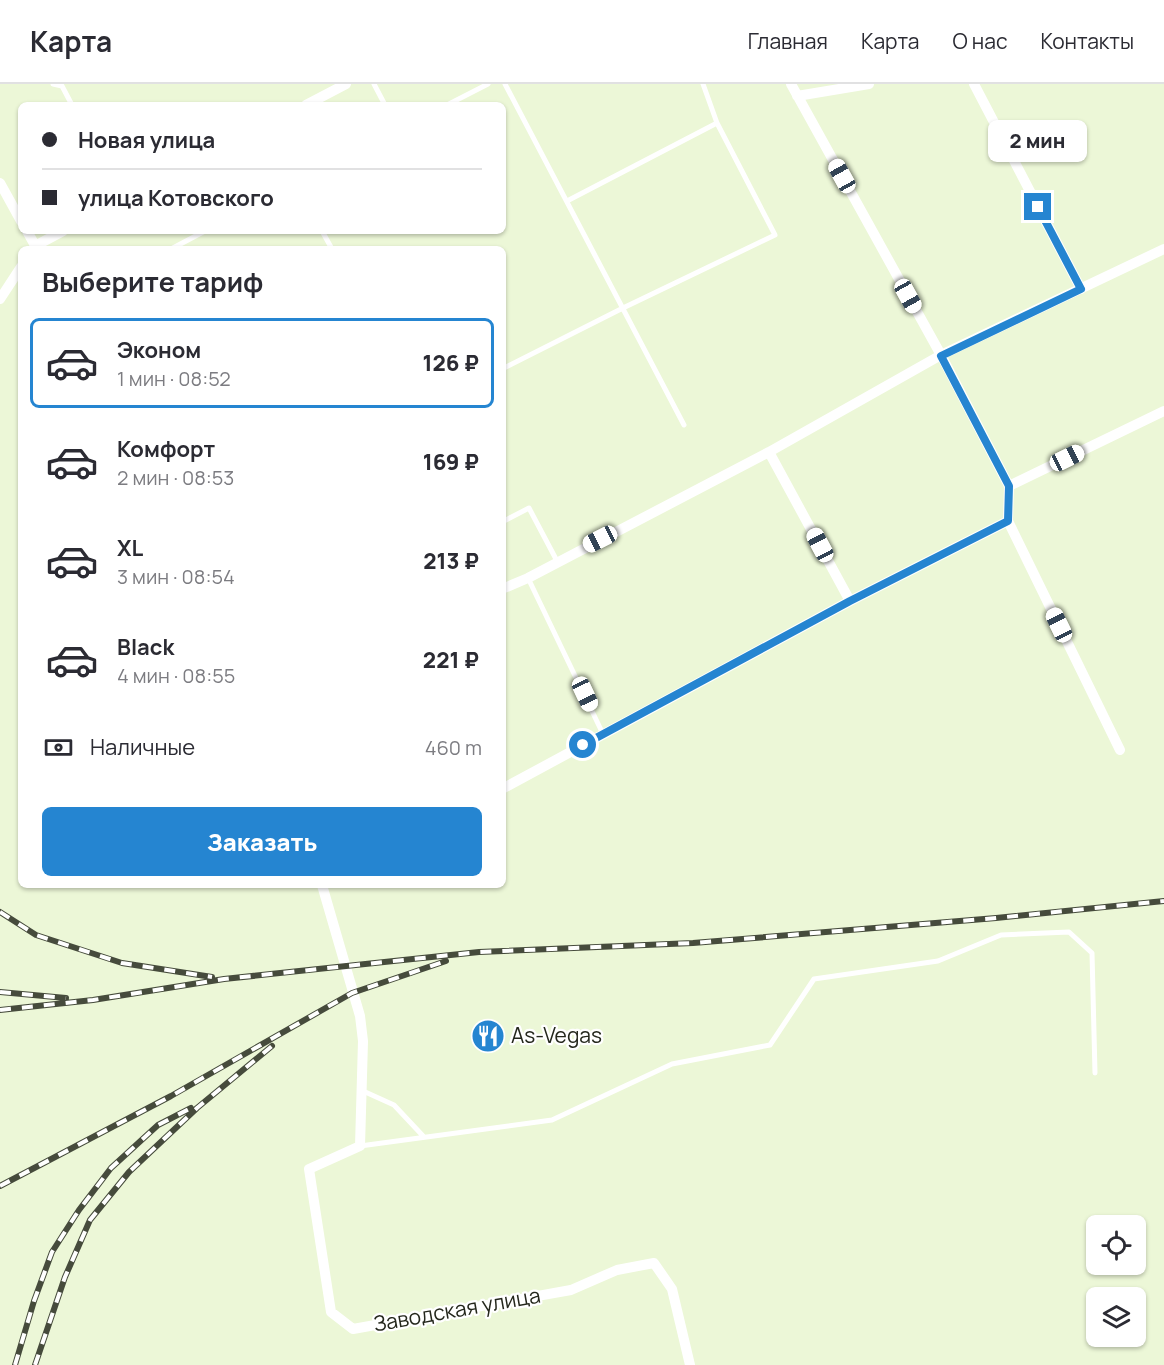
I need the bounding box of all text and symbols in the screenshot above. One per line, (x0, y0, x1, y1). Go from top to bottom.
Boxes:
text: Карта (30, 22, 112, 60)
text: Главная (748, 27, 828, 55)
text: Карта (861, 27, 919, 55)
text: О нас (952, 27, 1008, 55)
text: Контакты (1041, 27, 1134, 55)
callout: 2 мин (988, 120, 1088, 162)
text: Новая улица (78, 125, 215, 155)
text: 2 мин (1010, 127, 1065, 154)
car (825, 156, 859, 196)
text: улица Котовского (78, 183, 274, 213)
route end (1024, 193, 1051, 220)
text: Выберите тариф (42, 263, 263, 300)
car (891, 276, 925, 316)
text: Эконом (117, 335, 201, 365)
icon: car (45, 336, 99, 390)
text: 126 ₽ (422, 348, 479, 378)
text: 1 мин · 08:52 (117, 365, 231, 392)
text: Комфорт (117, 434, 215, 464)
icon: car (45, 435, 99, 489)
car (1047, 442, 1087, 474)
text: 169 ₽ (423, 447, 479, 477)
text: 2 мин · 08:53 (117, 464, 234, 491)
car (580, 523, 620, 555)
car (804, 525, 836, 565)
text: XL (117, 533, 143, 563)
icon: car (45, 534, 99, 588)
text: 213 ₽ (423, 546, 479, 576)
text: 3 мин · 08:54 (117, 563, 235, 590)
car (1043, 605, 1075, 645)
text: Black (117, 632, 174, 662)
icon: car (45, 633, 99, 687)
text: 221 ₽ (423, 645, 479, 675)
text: 4 мин · 08:55 (117, 662, 235, 689)
car (569, 674, 601, 714)
icon: cash (42, 731, 75, 764)
route start (569, 731, 596, 758)
text: Наличные (90, 732, 195, 762)
text: 460 m (425, 734, 482, 761)
button: Заказать (42, 807, 482, 876)
restaurant icon: As-Vegas (470, 1018, 506, 1054)
place label: As-Vegas (511, 1021, 602, 1049)
map controls (1086, 1215, 1146, 1347)
button: locate (1086, 1215, 1146, 1275)
street label: Заводская улица (371, 1281, 543, 1337)
button: layers (1086, 1287, 1146, 1347)

